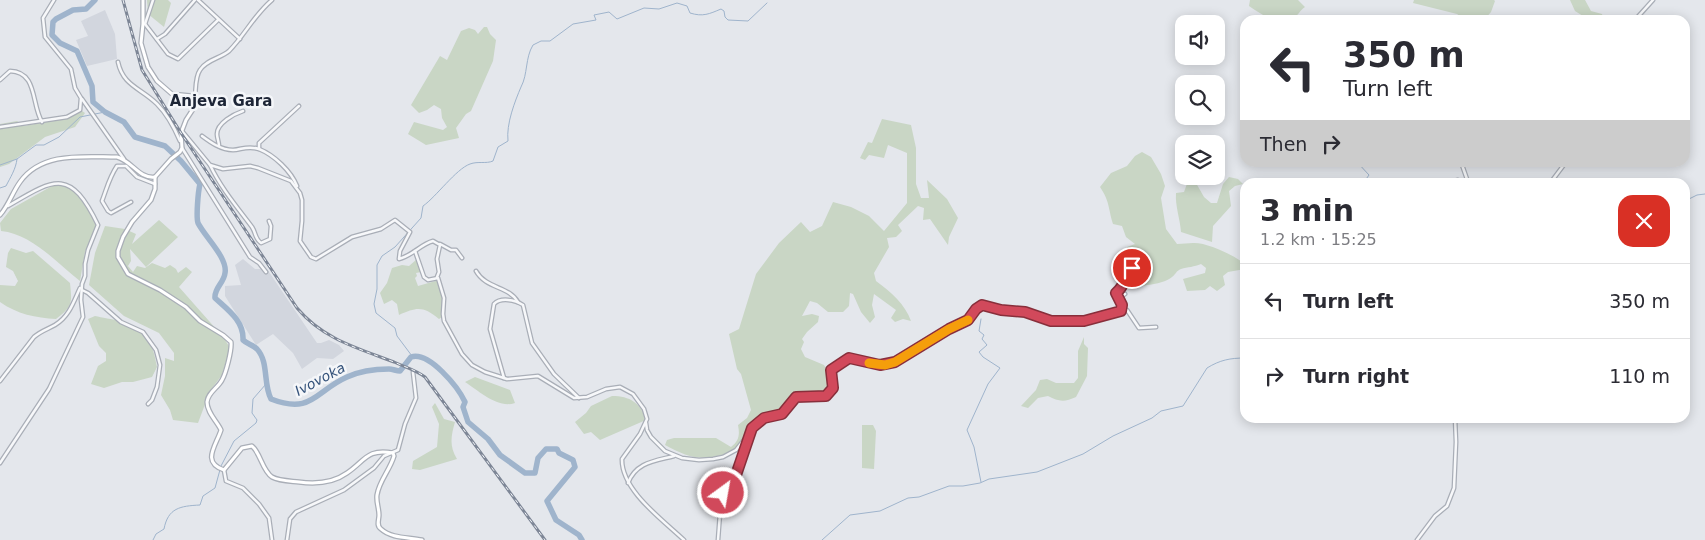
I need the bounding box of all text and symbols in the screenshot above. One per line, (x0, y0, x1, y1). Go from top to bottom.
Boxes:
map controls (1175, 15, 1225, 185)
button: sound (1175, 15, 1225, 65)
icon: left (1260, 35, 1325, 100)
text: 350 m (1343, 35, 1465, 75)
button: search (1175, 75, 1225, 125)
text: Turn left (1343, 76, 1432, 101)
district label: Anjeva Gara (170, 92, 272, 110)
icon: right (1317, 130, 1345, 158)
text: Then (1260, 133, 1307, 155)
button: layers (1175, 135, 1225, 185)
text: 3 min (1260, 193, 1354, 228)
button: close (1618, 195, 1670, 247)
text: 1.2 km · 15:25 (1260, 230, 1377, 249)
pin (1111, 247, 1153, 289)
icon: arrive (1118, 254, 1146, 282)
icon: left (1260, 287, 1288, 315)
text: Turn left (1303, 290, 1394, 312)
text: 350 m (1609, 290, 1670, 312)
water label: Ivovoka (292, 359, 348, 399)
icon: right (1260, 362, 1288, 390)
text: Turn right (1303, 365, 1409, 387)
text: 110 m (1609, 365, 1670, 387)
position arrow (696, 466, 748, 518)

